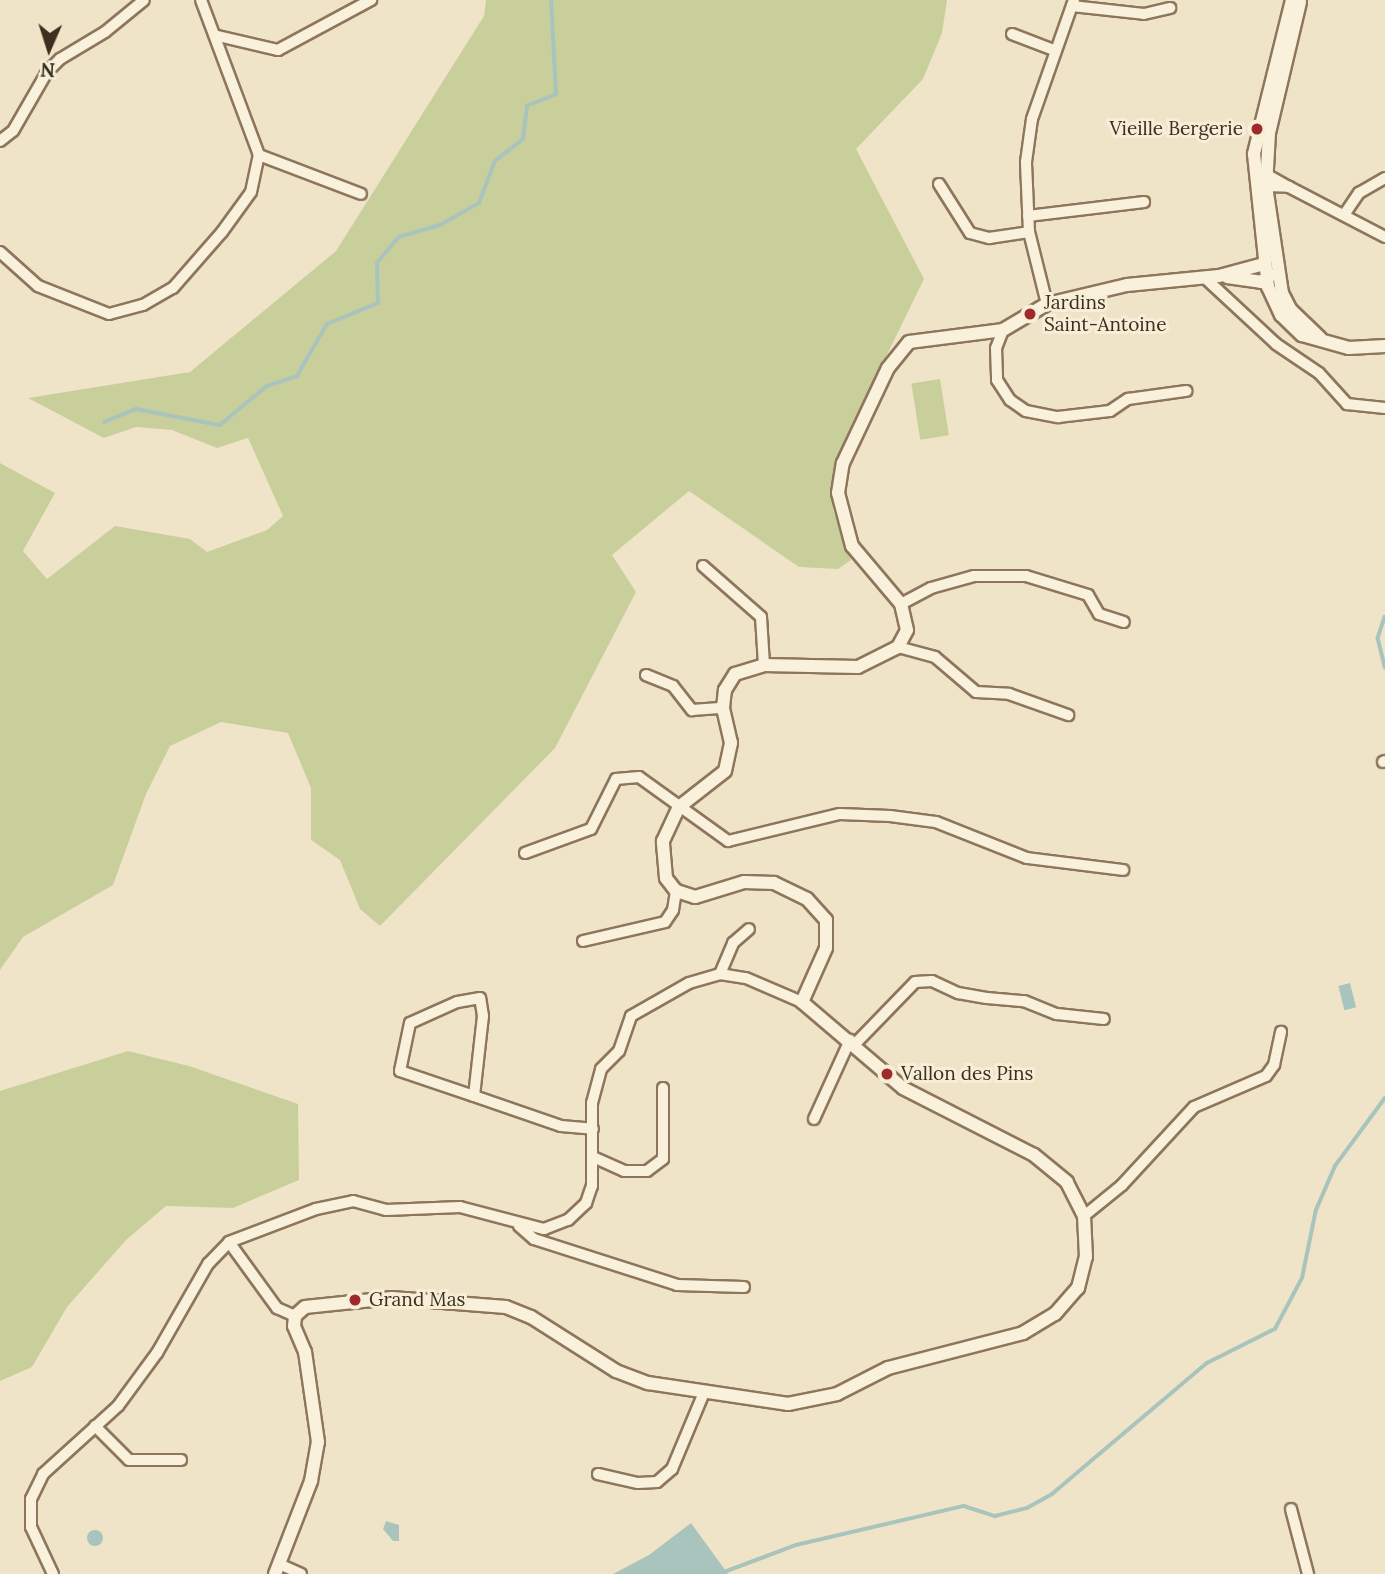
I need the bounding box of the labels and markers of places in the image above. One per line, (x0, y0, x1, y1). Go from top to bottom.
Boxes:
place label: Vieille Bergerie (1109, 118, 1243, 140)
marker: Vieille Bergerie (1249, 121, 1265, 137)
place label: Jardins Saint-Antoine (1044, 292, 1166, 336)
marker: Jardins Saint-Antoine (1022, 306, 1038, 322)
place label: Vallon des Pins (901, 1063, 1033, 1085)
marker: Vallon des Pins (879, 1066, 895, 1082)
place label: Grand Mas (369, 1289, 465, 1311)
marker: Grand Mas (347, 1292, 363, 1308)

